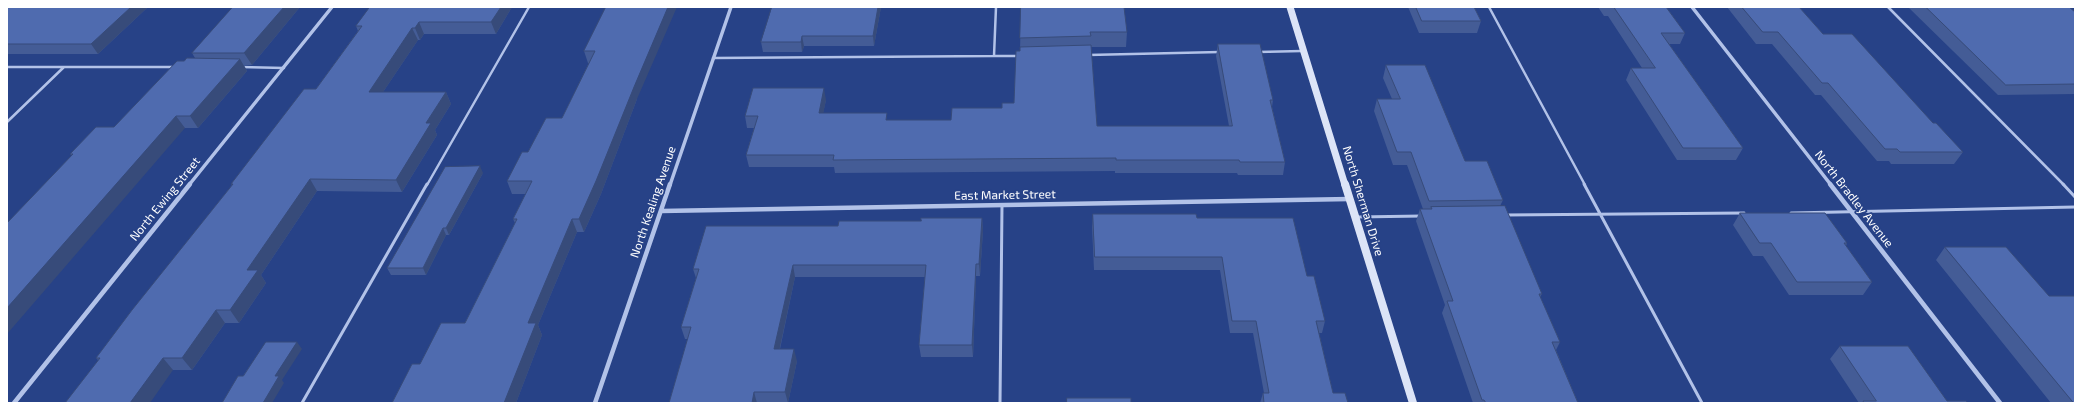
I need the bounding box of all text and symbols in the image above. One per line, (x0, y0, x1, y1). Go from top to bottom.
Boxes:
street label: North Kealing Avenue (627, 144, 679, 260)
street label: North Sherman Drive (1339, 144, 1387, 258)
street label: North Bradley Avenue (1812, 148, 1896, 250)
street label: North Ewing Street (127, 154, 203, 244)
street label: East Market Street (954, 187, 1056, 203)

